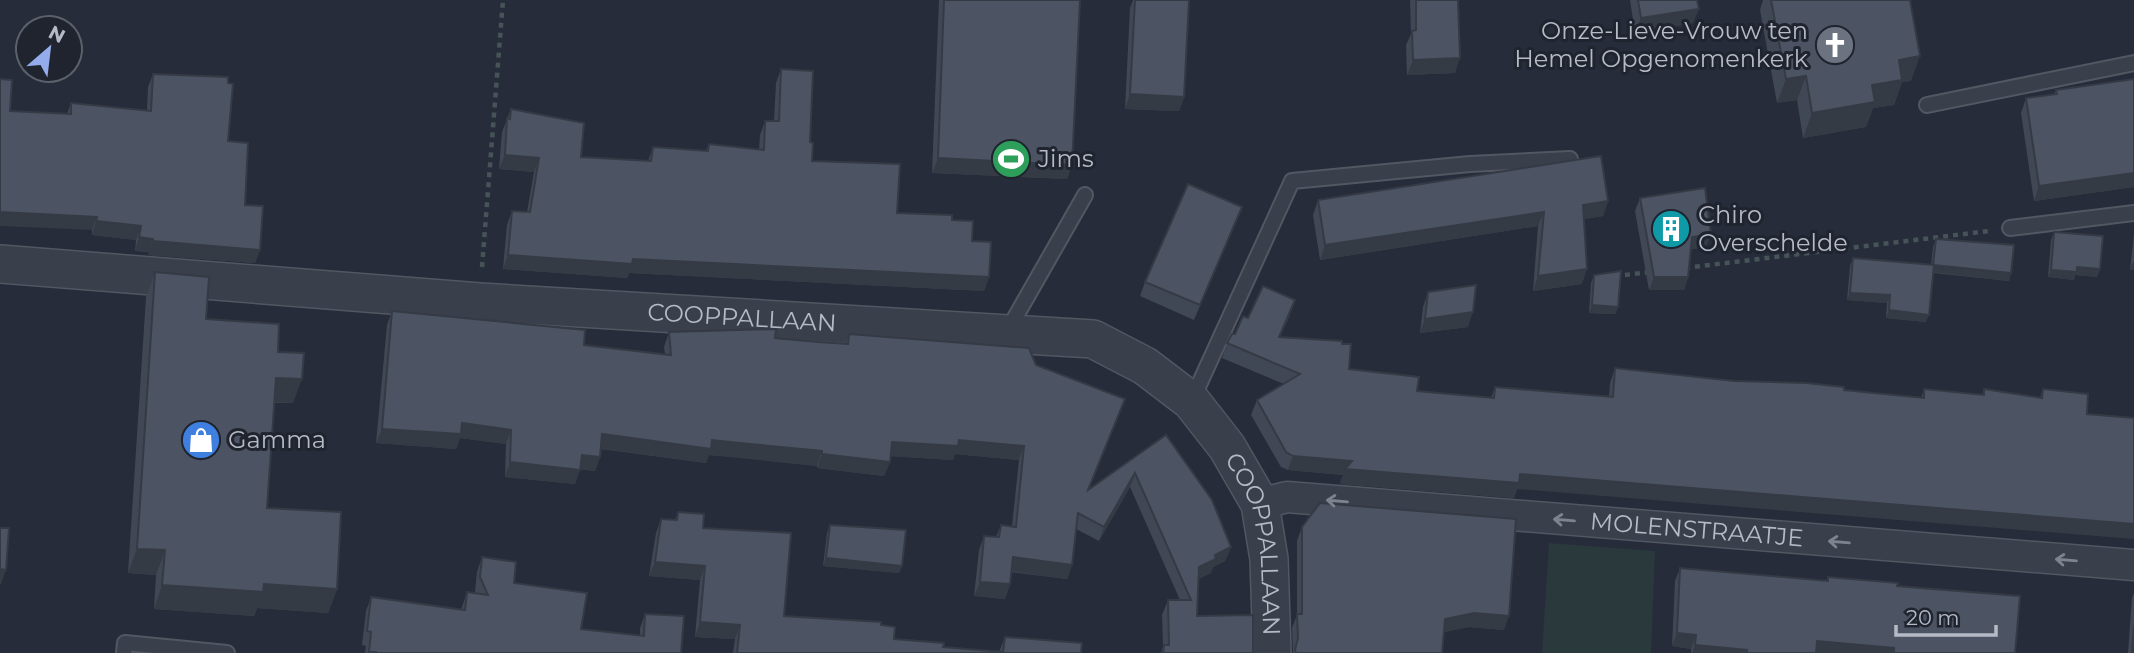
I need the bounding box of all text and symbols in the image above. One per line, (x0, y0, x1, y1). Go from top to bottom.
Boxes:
north arrow (14, 14, 84, 84)
place label: Onze-Lieve-Vrouw ten Hemel Opgenomenkerk (1514, 16, 1809, 73)
text: N (45, 21, 69, 48)
church icon: Onze-Lieve-Vrouw ten Hemel Opgenomenkerk (1814, 24, 1856, 66)
sports icon: Jims (990, 138, 1032, 180)
place label: Jims (1037, 144, 1094, 173)
place label: Chiro Overschelde (1698, 200, 1848, 257)
building icon: Chiro Overschelde (1650, 208, 1692, 250)
street label: COOPPALLAAN (647, 297, 837, 337)
shop icon: Gamma (180, 419, 222, 461)
place label: Gamma (228, 425, 326, 454)
street label: COOPPALLAAN (1219, 447, 1286, 636)
one-way arrow (1326, 494, 1349, 507)
street label: MOLENSTRAATJE (1589, 506, 1805, 552)
one-way arrow (1553, 513, 1575, 526)
one-way arrow (1828, 535, 1851, 548)
one-way arrow (2055, 553, 2078, 566)
scale bar (1896, 594, 1996, 638)
text: 20 m (1906, 605, 1960, 630)

